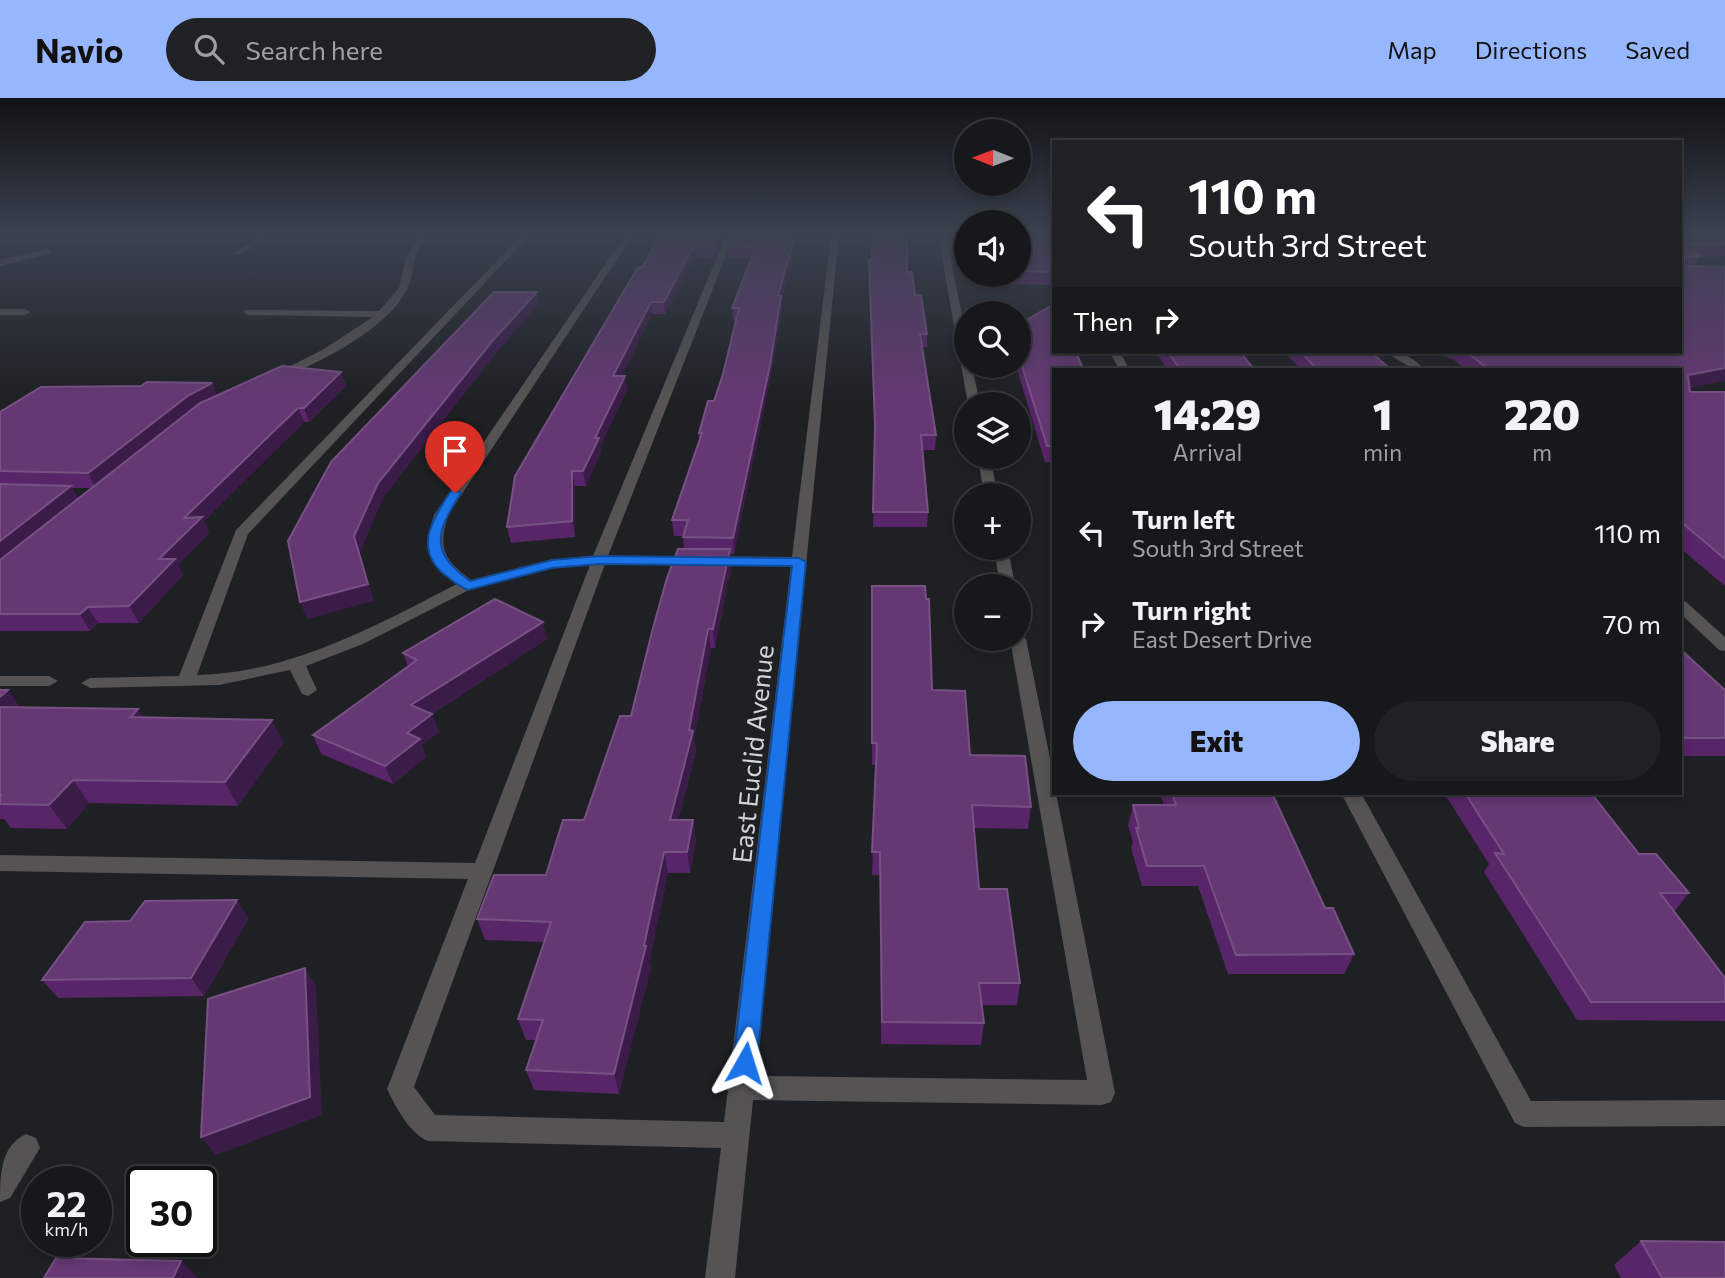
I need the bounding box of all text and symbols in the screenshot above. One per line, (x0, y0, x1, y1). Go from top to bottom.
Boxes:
search box (166, 18, 656, 81)
text: Navio (35, 29, 124, 70)
icon: search (190, 30, 228, 68)
text: Search here (246, 34, 383, 65)
text: Map (1387, 35, 1437, 64)
text: Directions (1475, 35, 1587, 64)
text: Saved (1625, 35, 1690, 64)
north arrow (954, 119, 1031, 196)
map controls (954, 119, 1031, 651)
text: 110 m (1188, 164, 1317, 224)
icon: left (1073, 168, 1164, 259)
button: sound (954, 210, 1031, 287)
text: South 3rd Street (1188, 224, 1427, 264)
button: search (954, 301, 1031, 378)
icon: right (1147, 301, 1185, 339)
text: Then (1073, 305, 1133, 336)
text: 14:29 (1154, 387, 1261, 439)
text: 1 (1373, 387, 1392, 439)
text: 220 (1504, 387, 1580, 439)
button: layers (954, 392, 1031, 469)
pin (425, 421, 485, 493)
icon: arrive (436, 432, 474, 470)
text: Arrival (1173, 438, 1242, 466)
text: min (1363, 438, 1402, 466)
text: m (1532, 438, 1552, 466)
button: + (954, 483, 1031, 560)
text: Turn left (1132, 503, 1235, 534)
icon: left (1073, 514, 1111, 552)
text: 110 m (1594, 517, 1661, 548)
text: South 3rd Street (1132, 534, 1304, 562)
button: − (954, 574, 1031, 651)
text: Turn right (1132, 594, 1251, 625)
icon: right (1073, 605, 1111, 643)
text: 70 m (1603, 608, 1661, 639)
text: East Desert Drive (1132, 625, 1312, 653)
street label: East Euclid Avenue (725, 643, 779, 865)
button: Exit (1073, 701, 1360, 781)
button: Share (1374, 701, 1661, 781)
position arrow (708, 1026, 782, 1100)
speed limit sign: 30 (126, 1166, 217, 1257)
text: 22 (47, 1181, 86, 1224)
text: km/h (45, 1218, 88, 1240)

